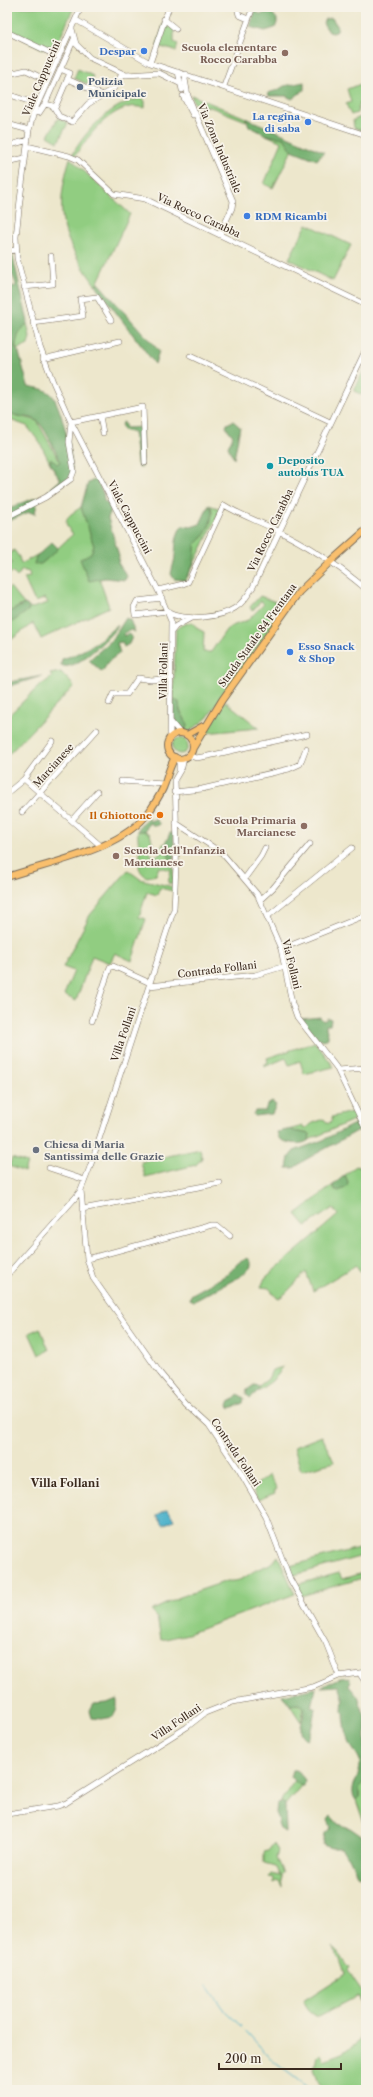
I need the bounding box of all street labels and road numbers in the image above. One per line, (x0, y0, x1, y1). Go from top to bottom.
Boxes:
street label: Viale Cappuccini (19, 38, 63, 119)
street label: Via Zona Industriale (194, 100, 244, 195)
street label: Via Rocco Carabba (154, 190, 243, 241)
street label: Viale Cappuccini (104, 477, 154, 556)
street label: Via Rocco Carabba (244, 486, 296, 575)
street label: Strada Statale 84 Frentana (215, 580, 300, 690)
street label: Villa Follani (156, 643, 170, 700)
street label: Marcianese (30, 740, 77, 790)
street label: Via Follani (279, 937, 304, 990)
street label: Contrada Follani (177, 958, 257, 981)
street label: Villa Follani (108, 1005, 139, 1064)
street label: Contrada Follani (208, 1416, 263, 1489)
street label: Villa Follani (148, 1701, 203, 1744)

